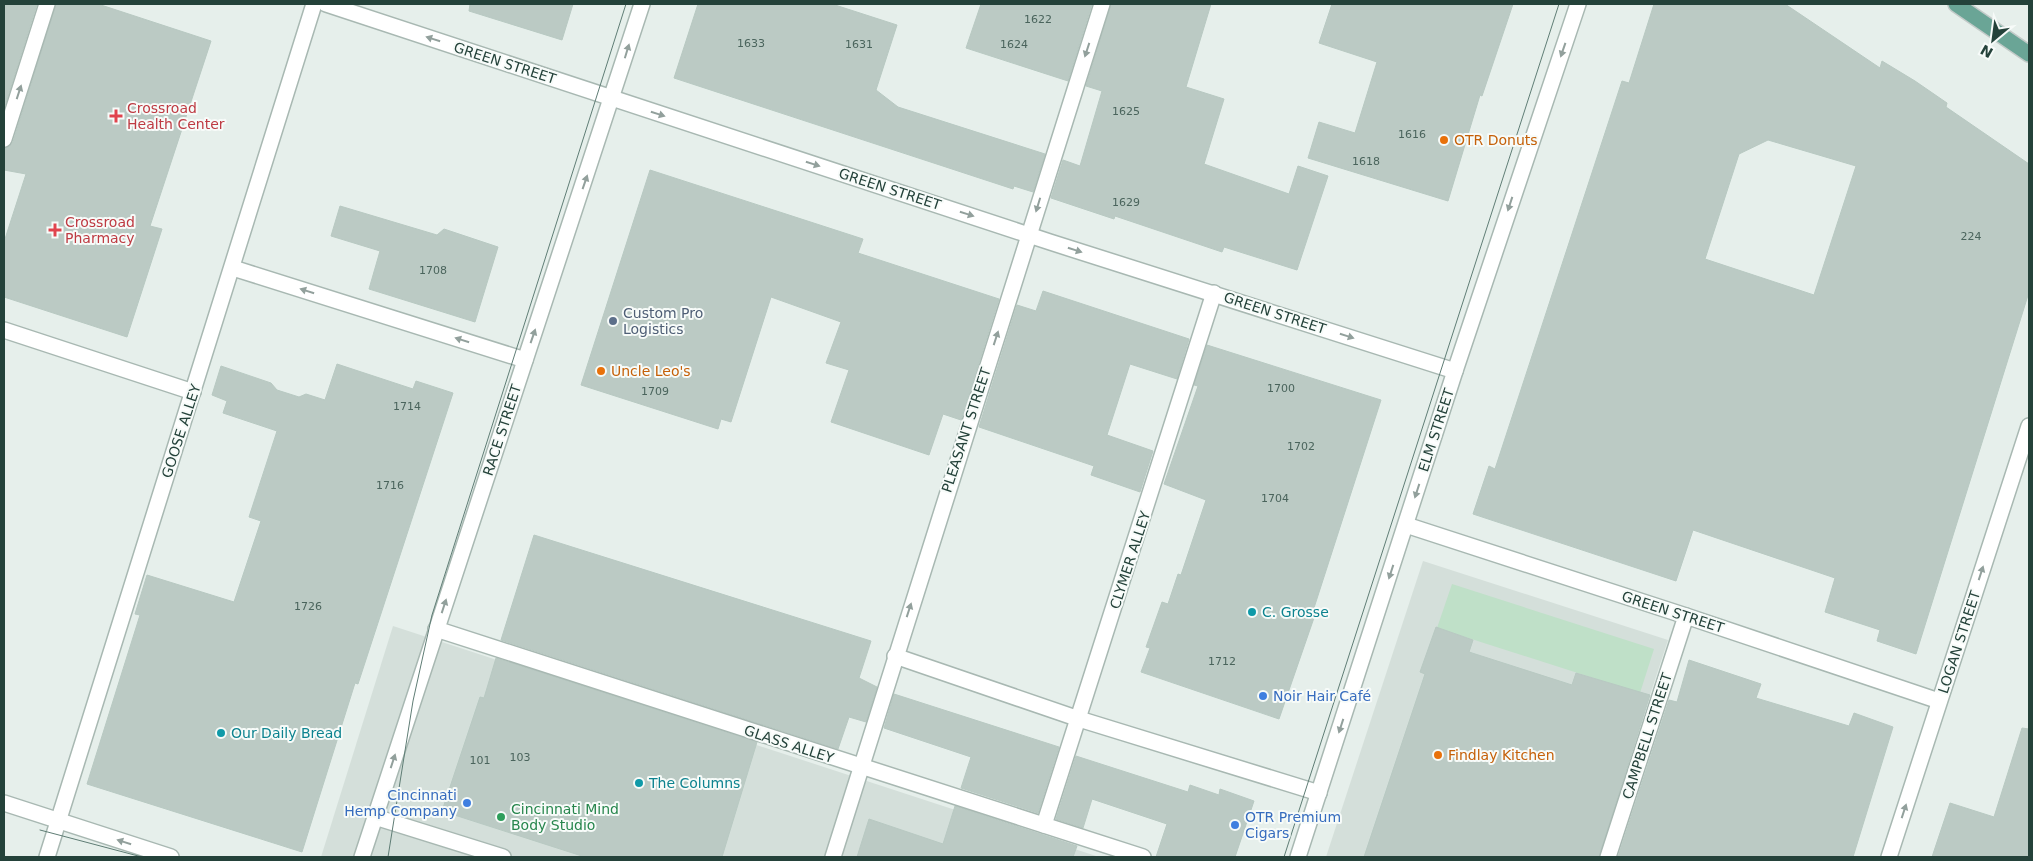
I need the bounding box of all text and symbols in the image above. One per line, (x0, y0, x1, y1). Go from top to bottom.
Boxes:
house number: 1622 (1024, 13, 1052, 26)
north arrow (1968, 15, 2018, 65)
one-way arrow (425, 35, 440, 43)
house number: 1633 (737, 37, 765, 50)
house number: 1631 (845, 38, 873, 51)
house number: 1624 (1000, 38, 1028, 51)
street label: GREEN STREET (452, 39, 559, 87)
text: N (1978, 42, 1996, 61)
one-way arrow (1082, 43, 1090, 58)
one-way arrow (1558, 43, 1566, 58)
one-way arrow (623, 44, 631, 59)
one-way arrow (15, 85, 23, 100)
place label: Crossroad Health Center (127, 100, 225, 132)
house number: 1625 (1112, 105, 1140, 118)
marker: Crossroad Health Center (109, 109, 123, 123)
one-way arrow (651, 111, 666, 118)
house number: 1616 (1398, 128, 1426, 141)
place label: OTR Donuts (1454, 132, 1538, 148)
marker: OTR Donuts (1438, 134, 1450, 146)
house number: 1618 (1352, 155, 1380, 168)
one-way arrow (806, 160, 821, 168)
street label: GREEN STREET (837, 165, 944, 213)
one-way arrow (582, 174, 589, 189)
house number: 1629 (1112, 196, 1140, 209)
one-way arrow (1506, 196, 1514, 211)
one-way arrow (1034, 198, 1042, 213)
one-way arrow (960, 211, 975, 219)
place label: Crossroad Pharmacy (65, 214, 135, 246)
marker: Crossroad Pharmacy (49, 224, 61, 236)
house number: 224 (1961, 230, 1982, 243)
one-way arrow (1068, 246, 1083, 254)
house number: 1708 (419, 264, 447, 277)
one-way arrow (299, 287, 314, 295)
street label: GREEN STREET (1222, 289, 1329, 337)
place label: Custom Pro Logistics (623, 305, 703, 337)
marker: Custom Pro Logistics (607, 315, 619, 327)
one-way arrow (530, 328, 537, 343)
one-way arrow (992, 330, 1000, 345)
one-way arrow (1339, 333, 1354, 341)
one-way arrow (454, 336, 469, 343)
place label: Uncle Leo's (611, 363, 691, 379)
marker: Uncle Leo's (595, 365, 607, 377)
street label: PLEASANT STREET (938, 365, 994, 494)
street label: GOOSE ALLEY (158, 382, 204, 480)
street label: RACE STREET (480, 382, 524, 478)
house number: 1700 (1267, 382, 1295, 395)
house number: 1709 (641, 385, 669, 398)
street label: ELM STREET (1415, 386, 1457, 474)
house number: 1714 (393, 400, 421, 413)
house number: 1702 (1287, 440, 1315, 453)
house number: 1716 (376, 479, 404, 492)
one-way arrow (1412, 484, 1420, 499)
house number: 1704 (1261, 492, 1289, 505)
street label: CLYMER ALLEY (1107, 509, 1153, 611)
one-way arrow (1387, 564, 1394, 579)
one-way arrow (1978, 565, 1986, 580)
street label: GREEN STREET (1620, 588, 1727, 636)
street label: LOGAN STREET (1935, 588, 1983, 695)
one-way arrow (440, 599, 448, 614)
house number: 1726 (294, 600, 322, 613)
one-way arrow (906, 602, 914, 617)
place label: C. Grosse (1262, 604, 1329, 620)
marker: C. Grosse (1246, 606, 1258, 618)
house number: 1712 (1208, 655, 1236, 668)
street label: CAMPBELL STREET (1619, 670, 1675, 801)
place label: Noir Hair Café (1273, 688, 1371, 704)
marker: Noir Hair Café (1257, 690, 1269, 702)
one-way arrow (1336, 719, 1344, 734)
street label: GLASS ALLEY (742, 722, 836, 766)
place label: Our Daily Bread (231, 725, 342, 741)
marker: Our Daily Bread (215, 727, 227, 739)
place label: Findlay Kitchen (1448, 747, 1555, 763)
marker: Findlay Kitchen (1432, 749, 1444, 761)
house number: 103 (510, 751, 531, 764)
one-way arrow (390, 753, 398, 768)
house number: 101 (470, 754, 491, 767)
place label: The Columns (648, 775, 740, 791)
marker: The Columns (633, 777, 645, 789)
place label: Cincinnati Hemp Company (344, 787, 457, 819)
marker: Cincinnati Hemp Company (461, 797, 473, 809)
place label: Cincinnati Mind Body Studio (511, 801, 619, 833)
one-way arrow (1901, 803, 1909, 818)
place label: OTR Premium Cigars (1245, 809, 1341, 841)
marker: Cincinnati Mind Body Studio (495, 811, 507, 823)
marker: OTR Premium Cigars (1229, 819, 1241, 831)
one-way arrow (117, 838, 132, 846)

